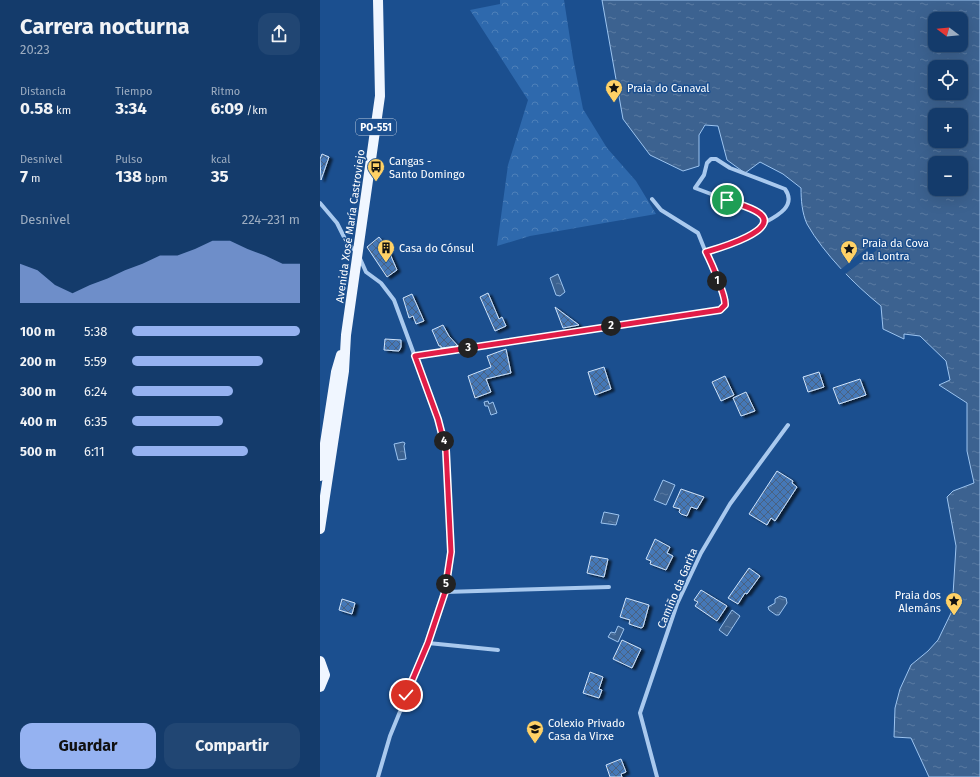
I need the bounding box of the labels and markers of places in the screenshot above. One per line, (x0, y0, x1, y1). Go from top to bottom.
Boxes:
place icon: Praia do Canaval (604, 78, 624, 103)
place label: Praia do Canaval (627, 82, 710, 95)
place label: Cangas - Santo Domingo (389, 155, 465, 181)
bus stop icon: Cangas - Santo Domingo (366, 157, 386, 182)
pin (710, 183, 744, 217)
place label: Praia da Cova da Lontra (862, 237, 929, 263)
building icon: Casa do Cónsul (376, 238, 396, 263)
place icon: Praia da Cova da Lontra (839, 239, 859, 264)
place label: Casa do Cónsul (399, 242, 474, 255)
pin: 1 (707, 271, 727, 291)
pin: 2 (601, 316, 621, 336)
pin: 3 (458, 338, 478, 358)
pin: 4 (434, 431, 454, 451)
pin: 5 (436, 574, 456, 594)
place label: Praia dos Alemáns (895, 589, 941, 615)
place icon: Praia dos Alemáns (944, 591, 964, 616)
pin (389, 678, 423, 712)
place label: Colexio Privado Casa da Virxe (548, 717, 625, 743)
school or university icon: Colexio Privado Casa da Virxe (525, 719, 545, 744)

